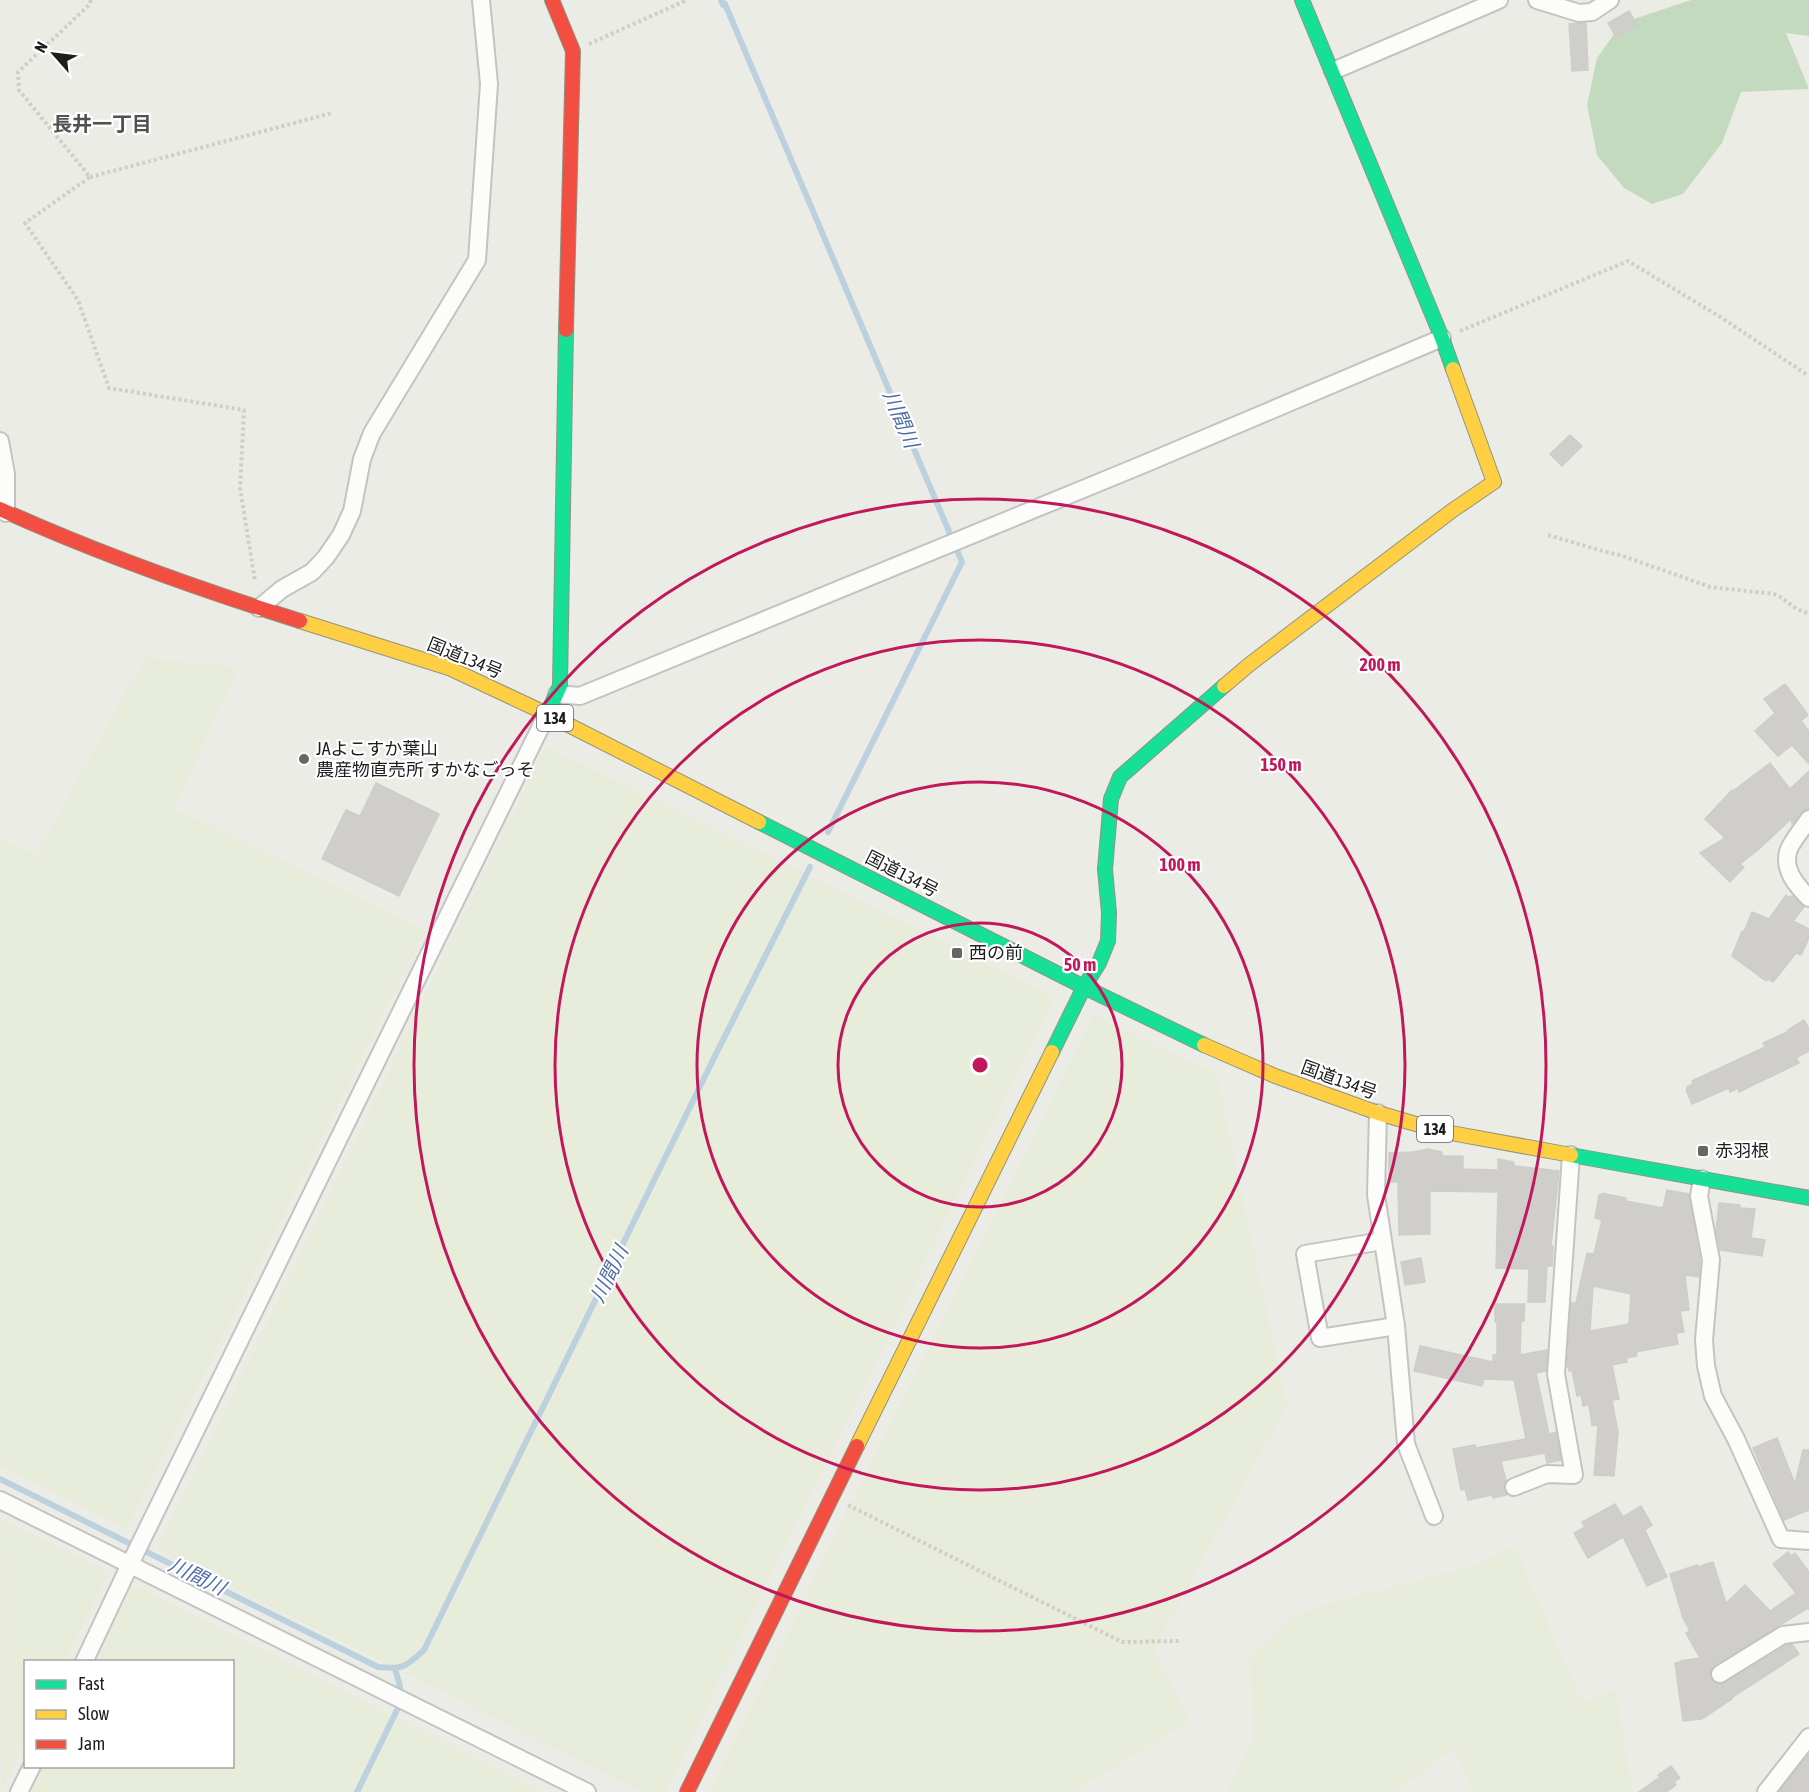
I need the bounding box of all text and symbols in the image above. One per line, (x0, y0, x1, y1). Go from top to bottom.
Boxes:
north arrow (24, 24, 84, 84)
text: N (31, 39, 51, 55)
district label: 長井一丁目 (52, 112, 152, 135)
water label: 川間川 (879, 387, 925, 453)
street label: 国道134号 (424, 633, 506, 682)
text: 200 m (1360, 654, 1400, 675)
road number: 134 (537, 705, 573, 731)
place label: JAよこすか葉山 農産物直売所 すかなごっそ (316, 738, 534, 780)
marker: JAよこすか葉山 農産物直売所 すかなごっそ (297, 752, 311, 766)
text: 150 m (1261, 754, 1301, 775)
street label: 国道134号 (862, 846, 942, 901)
text: 100 m (1160, 854, 1200, 875)
place label: 西の前 (969, 942, 1023, 963)
marker: 西の前 (950, 946, 964, 960)
text: 50 m (1064, 954, 1096, 975)
centre of rings (970, 1055, 990, 1075)
street label: 国道134号 (1298, 1056, 1380, 1103)
road number: 134 (1417, 1116, 1453, 1142)
place label: 赤羽根 (1715, 1140, 1769, 1161)
marker: 赤羽根 (1696, 1144, 1710, 1158)
water label: 川間川 (585, 1240, 633, 1306)
water label: 川間川 (165, 1552, 231, 1600)
legend (24, 1660, 234, 1768)
text: Fast (78, 1673, 105, 1694)
text: Slow (78, 1703, 109, 1724)
text: Jam (78, 1733, 105, 1754)

